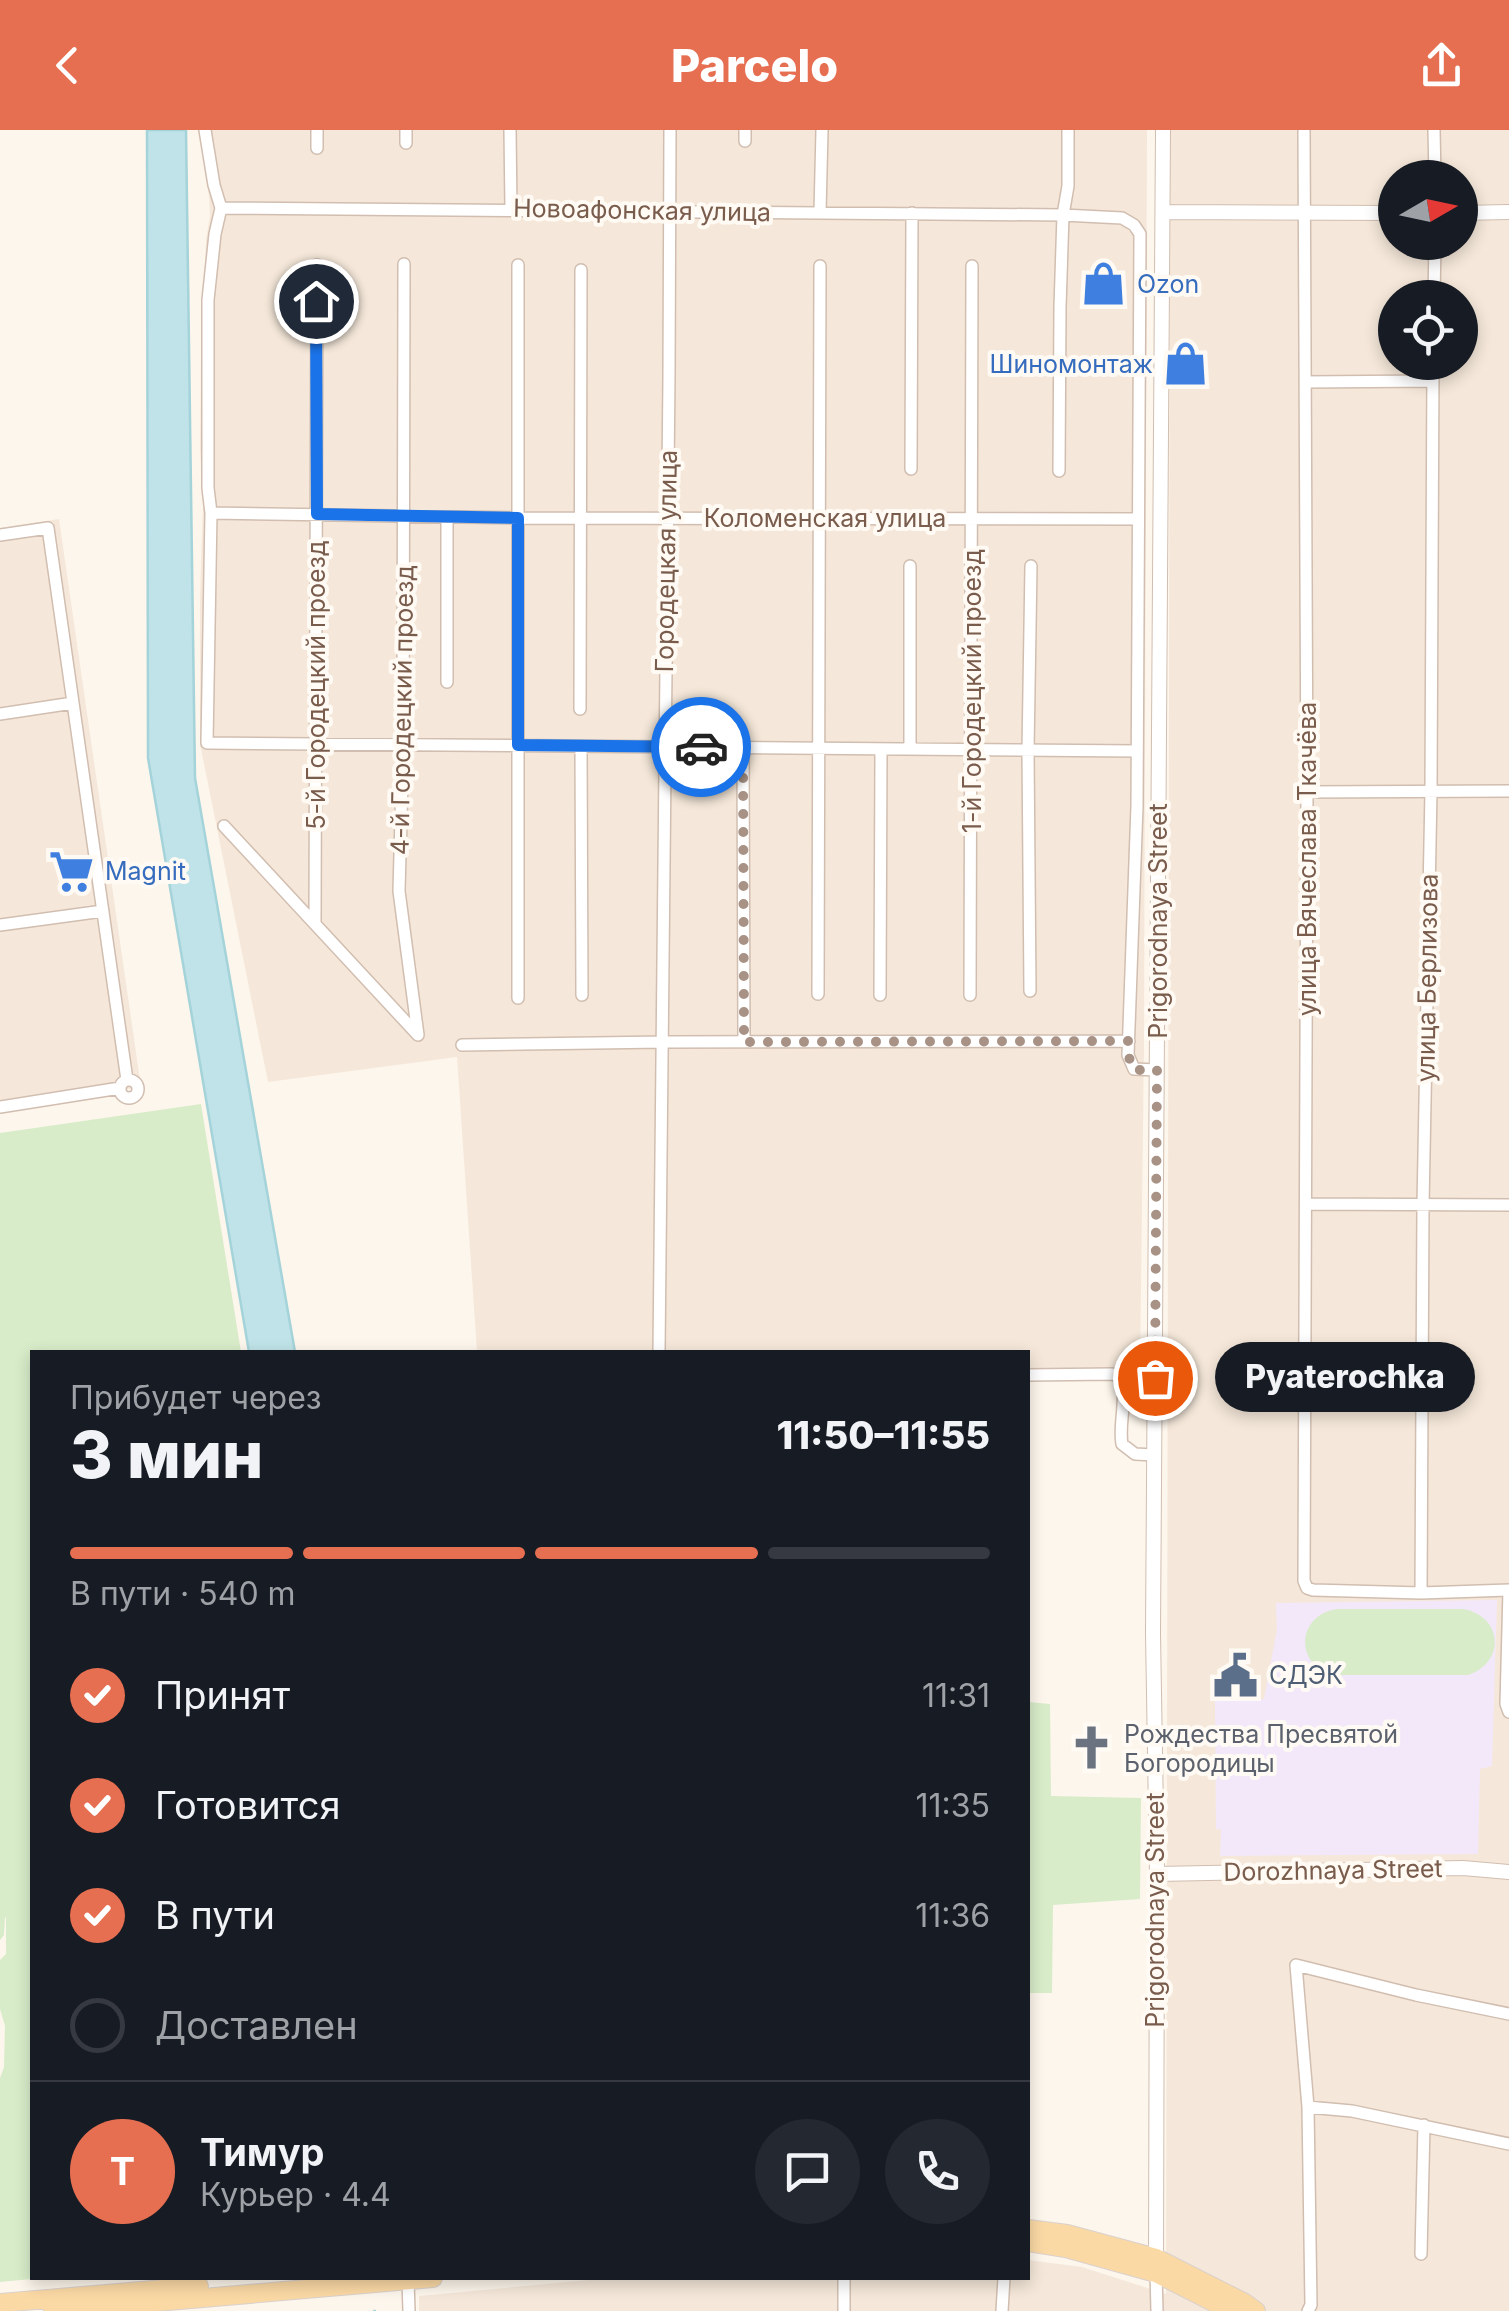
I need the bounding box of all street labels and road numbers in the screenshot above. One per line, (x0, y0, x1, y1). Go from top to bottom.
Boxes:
street label: Новоафонская улица (513, 193, 771, 227)
street label: Городецкая улица (649, 449, 683, 673)
street label: Коломенская улица (704, 503, 946, 533)
street label: 5-й Городецкий проезд (301, 540, 331, 830)
street label: 1-й Городецкий проезд (957, 549, 987, 833)
street label: 4-й Городецкий проезд (384, 565, 420, 855)
street label: улица Вячеслава Ткачёва (1292, 702, 1322, 1016)
street label: Prigorodnaya Street (1143, 803, 1173, 1039)
street label: улица Берлизова (1410, 873, 1444, 1083)
street label: Prigorodnaya Street (1140, 1792, 1170, 2028)
street label: Dorozhnaya Street (1223, 1853, 1443, 1887)

